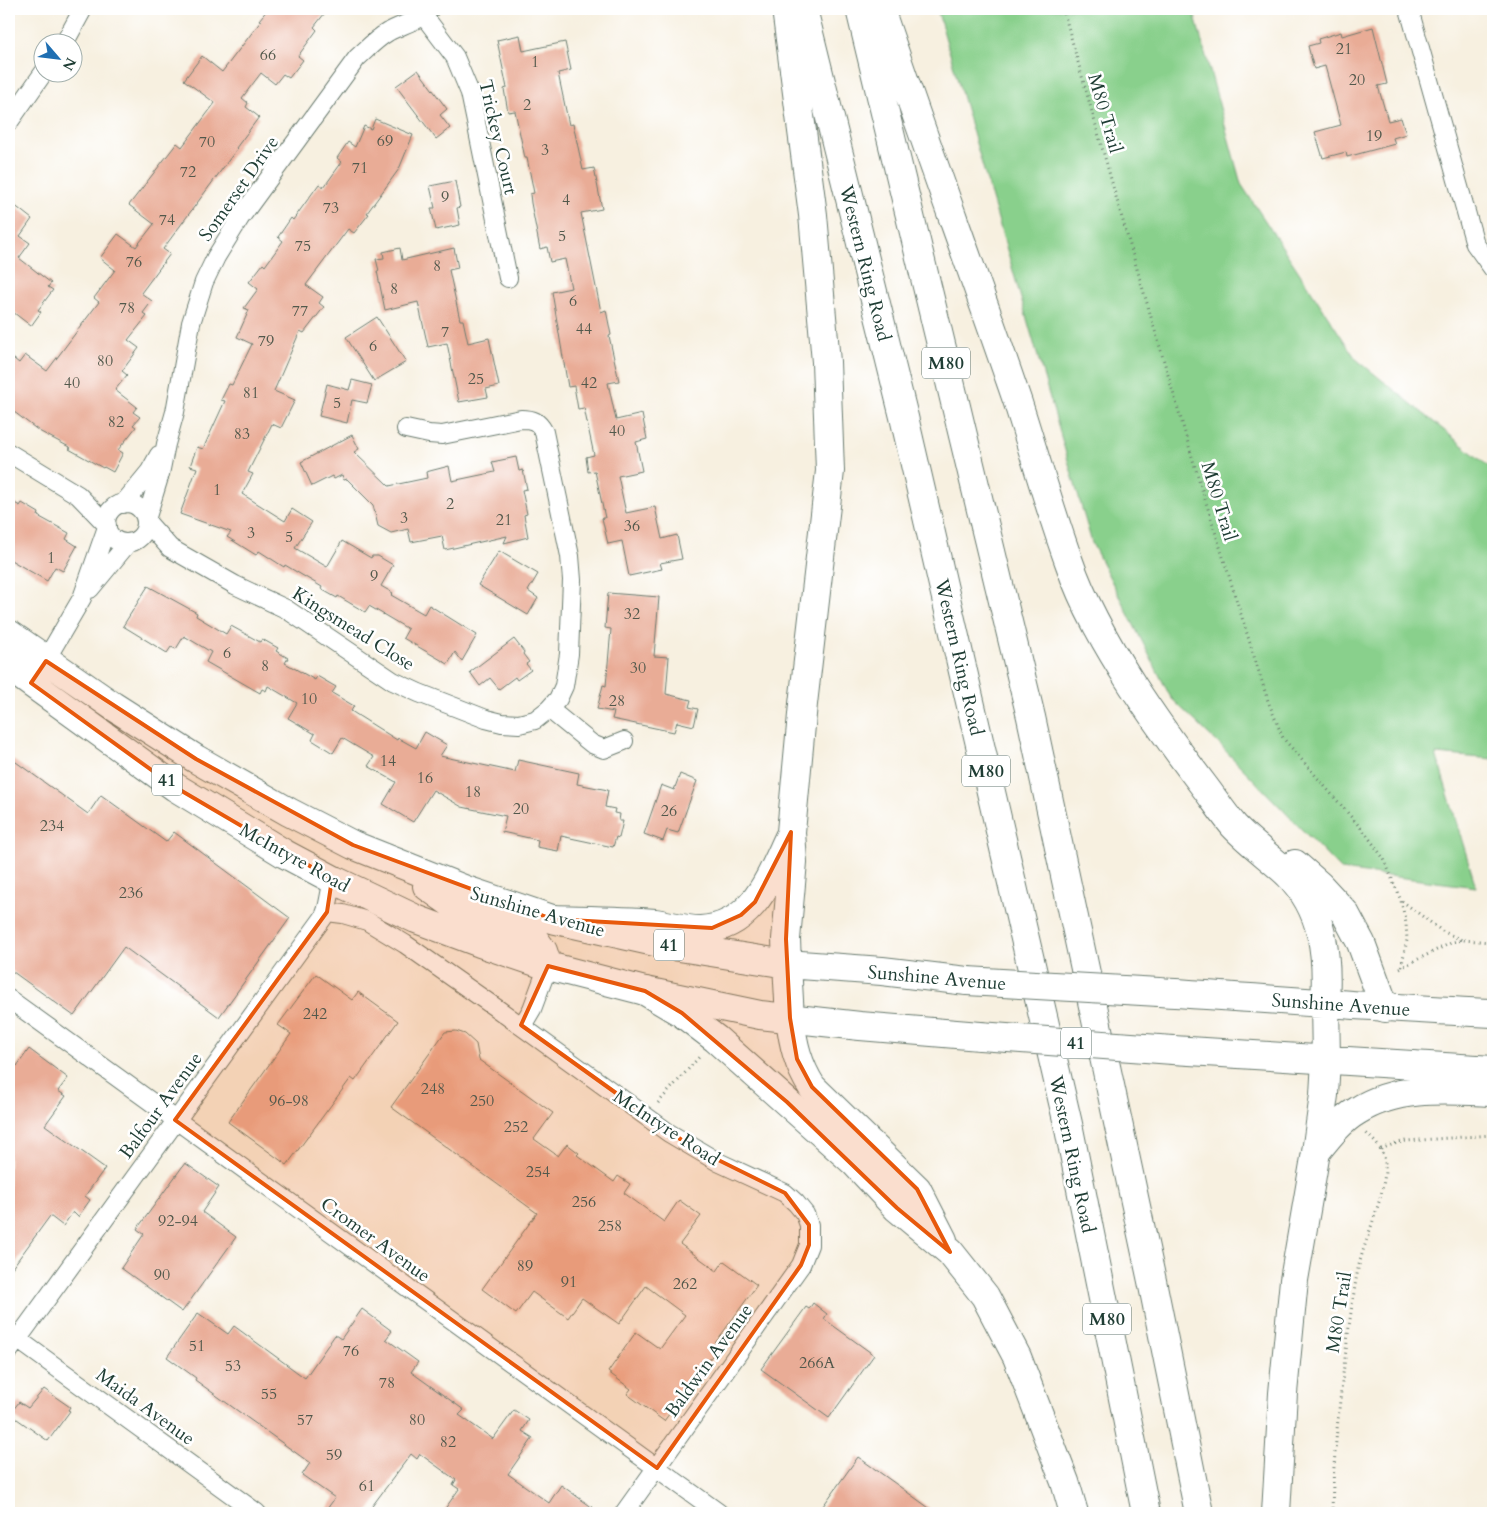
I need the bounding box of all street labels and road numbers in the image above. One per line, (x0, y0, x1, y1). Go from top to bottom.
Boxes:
street label: M80 Trail (1081, 70, 1129, 156)
street label: Trickey Court (472, 77, 524, 197)
street label: Somerset Drive (193, 131, 285, 247)
street label: Western Ring Road (833, 181, 897, 344)
road number: M80 (922, 348, 970, 378)
street label: M80 Trail (1195, 458, 1243, 544)
street label: Western Ring Road (928, 575, 990, 738)
street label: Kingsmead Close (287, 581, 420, 677)
road number: M80 (962, 756, 1010, 786)
road number: 41 (152, 764, 182, 796)
street label: McIntyre Road (235, 817, 354, 899)
street label: Sunshine Avenue (467, 880, 608, 944)
road number: 41 (654, 930, 684, 960)
street label: Sunshine Avenue (867, 959, 1007, 997)
street label: Sunshine Avenue (1271, 987, 1411, 1023)
road number: 41 (1061, 1028, 1091, 1058)
street label: Balfour Avenue (113, 1047, 208, 1164)
street label: Western Ring Road (1042, 1072, 1101, 1235)
street label: McIntyre Road (608, 1084, 725, 1172)
street label: Cromer Avenue (315, 1191, 436, 1289)
street label: M80 Trail (1320, 1270, 1358, 1355)
street label: Baldwin Avenue (659, 1299, 759, 1423)
road number: M80 (1083, 1304, 1131, 1335)
street label: Maida Avenue (91, 1362, 200, 1452)

